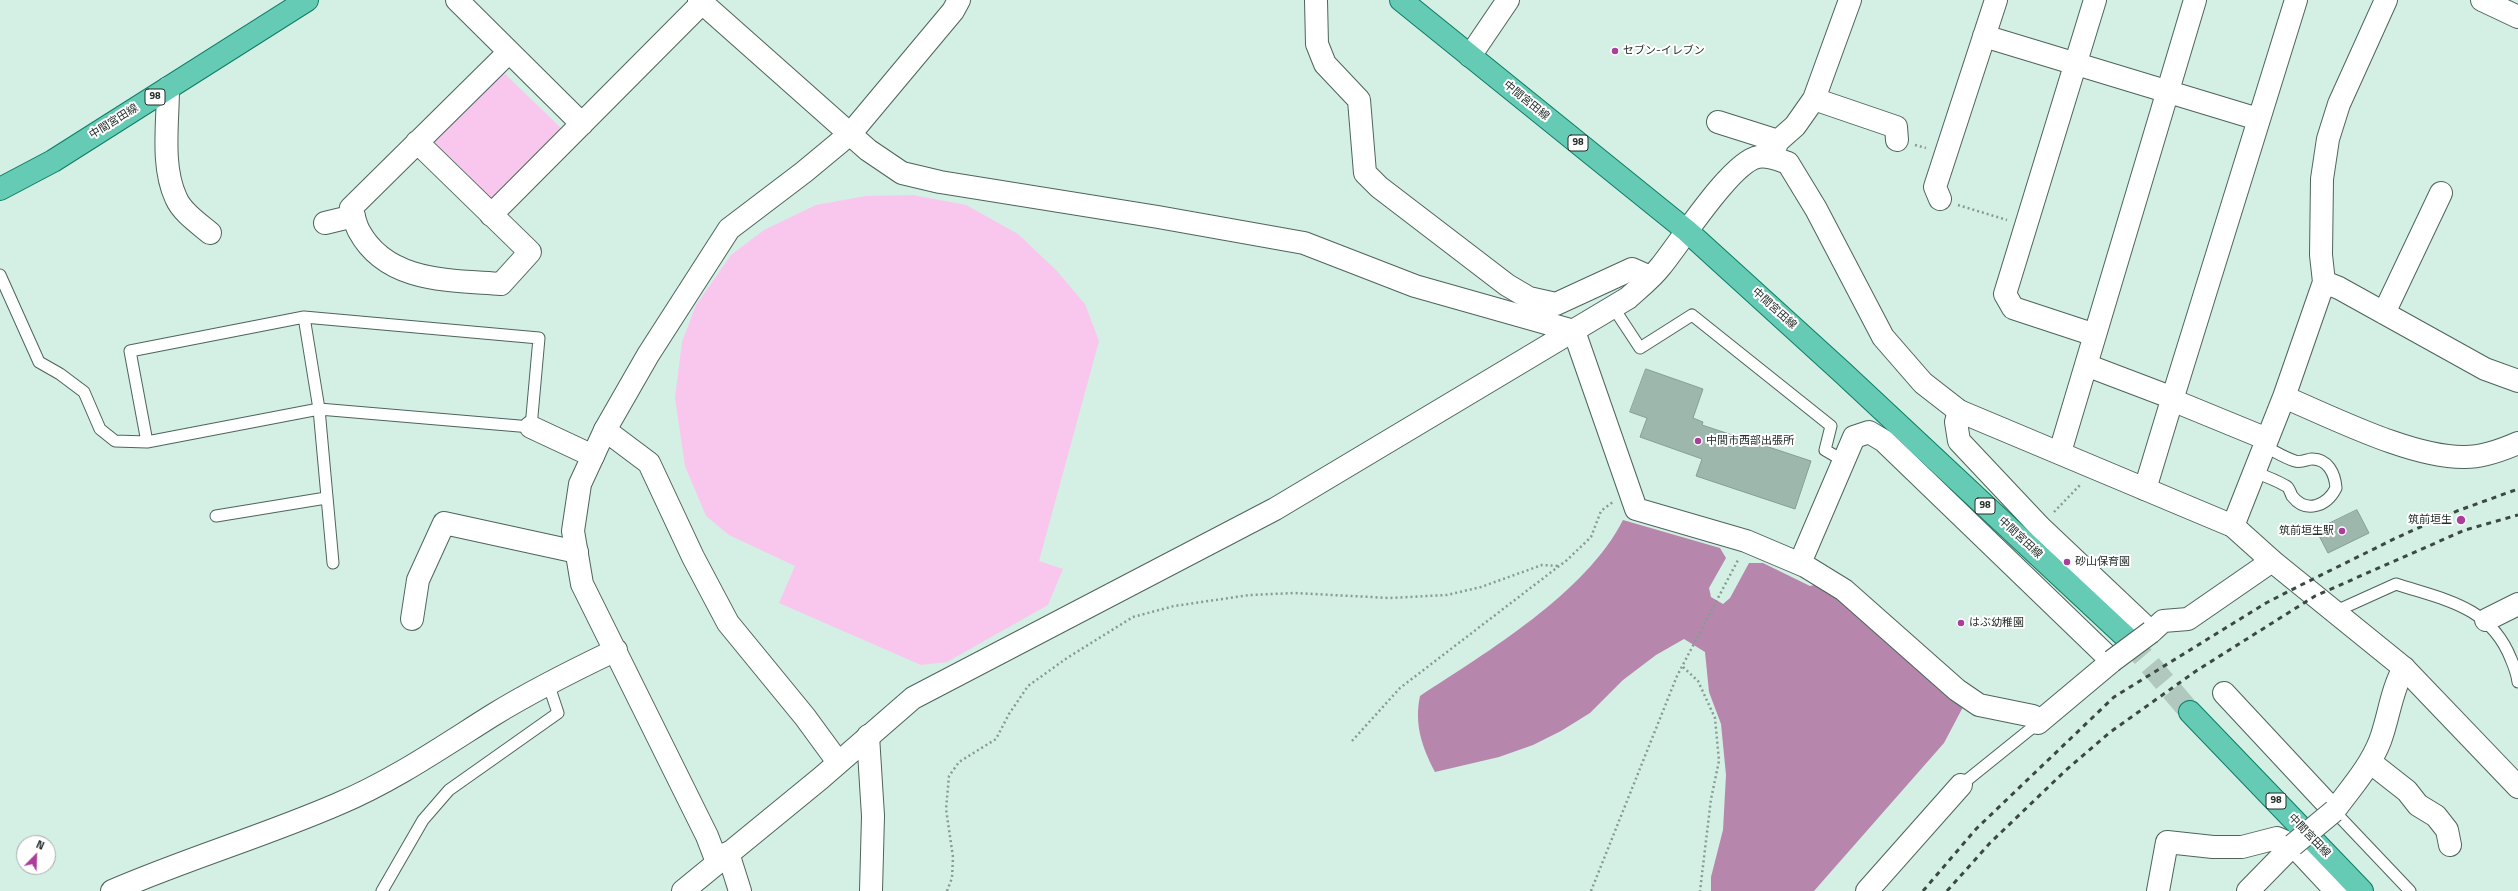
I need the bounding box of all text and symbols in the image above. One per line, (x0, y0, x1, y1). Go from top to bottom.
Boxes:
place label: セブン-イレブン (1623, 44, 1705, 58)
marker: セブン-イレブン (1610, 46, 1620, 56)
street label: 中間宮田線 (1500, 79, 1552, 123)
road number: 98 (145, 89, 165, 105)
street label: 中間宮田線 (87, 102, 141, 142)
road number: 98 (1568, 135, 1588, 151)
street label: 中間宮田線 (1749, 286, 1799, 332)
place label: 中間市西部出張所 (1706, 434, 1794, 448)
marker: 中間市西部出張所 (1693, 436, 1703, 446)
road number: 98 (1975, 498, 1995, 514)
place label: 筑前垣生 (2408, 513, 2452, 527)
street label: 中間宮田線 (1995, 514, 2045, 562)
marker: 筑前垣生 (2455, 514, 2467, 526)
place label: 筑前垣生駅 (2279, 524, 2334, 538)
marker: 筑前垣生駅 (2337, 526, 2347, 536)
place label: 砂山保育園 (2075, 555, 2130, 569)
marker: 砂山保育園 (2062, 557, 2072, 567)
place label: はぶ幼稚園 (1969, 616, 2024, 630)
marker: はぶ幼稚園 (1956, 618, 1966, 628)
road number: 98 (2266, 793, 2286, 809)
street label: 中間宮田線 (2285, 812, 2333, 860)
north arrow (16, 835, 56, 875)
text: N (34, 836, 47, 854)

